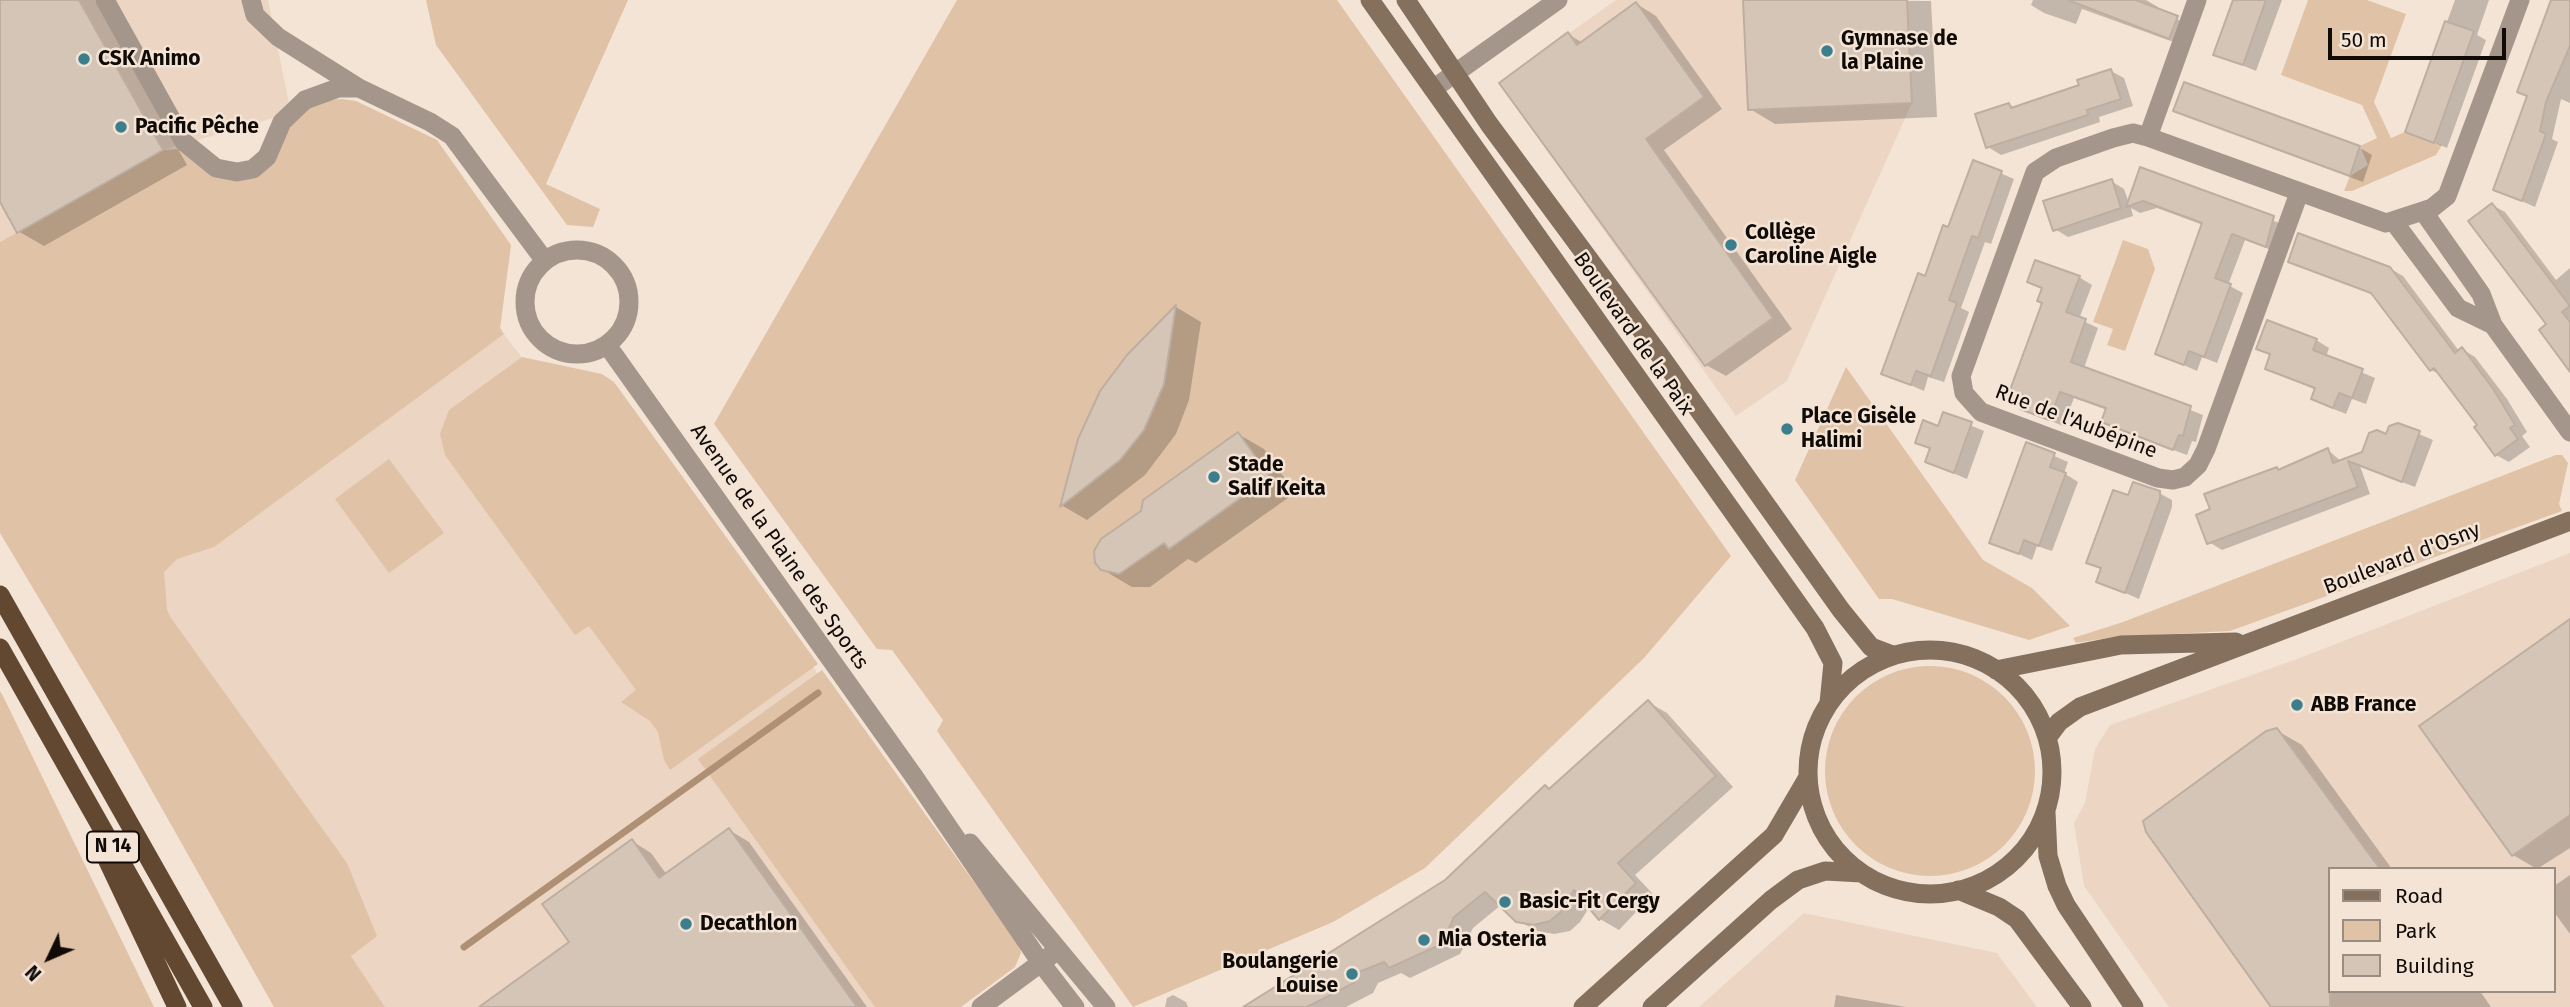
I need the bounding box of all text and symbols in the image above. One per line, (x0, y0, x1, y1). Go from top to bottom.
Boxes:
scale bar (2332, 14, 2510, 58)
place label: Gymnase de la Plaine (1841, 26, 1957, 76)
text: 50 m (2341, 27, 2387, 53)
marker: Gymnase de la Plaine (1819, 43, 1835, 59)
place label: CSK Animo (98, 46, 201, 72)
marker: CSK Animo (76, 51, 92, 67)
place label: Pacific Pêche (135, 114, 259, 140)
marker: Pacific Pêche (113, 119, 129, 135)
place label: Collège Caroline Aigle (1745, 220, 1877, 270)
marker: Collège Caroline Aigle (1723, 237, 1739, 253)
street label: Boulevard de la Paix (1567, 248, 1699, 420)
street label: Rue de l'Aubépine (1991, 379, 2161, 465)
place label: Place Gisèle Halimi (1801, 404, 1916, 454)
street label: Avenue de la Plaine des Sports (684, 420, 874, 674)
marker: Place Gisèle Halimi (1779, 421, 1795, 437)
place label: Stade Salif Keita (1228, 452, 1326, 502)
marker: Stade Salif Keita (1206, 469, 1222, 485)
street label: Boulevard d'Osny (2320, 518, 2484, 600)
place label: ABB France (2311, 692, 2416, 718)
marker: ABB France (2289, 697, 2305, 713)
road number: N 14 (87, 832, 139, 862)
legend (2328, 867, 2556, 993)
text: Road (2395, 883, 2443, 909)
place label: Basic-Fit Cergy (1519, 889, 1660, 915)
marker: Basic-Fit Cergy (1497, 894, 1513, 910)
place label: Decathlon (700, 911, 797, 937)
marker: Decathlon (678, 916, 694, 932)
text: Park (2395, 918, 2436, 944)
north arrow (14, 923, 84, 993)
place label: Mia Osteria (1438, 927, 1547, 953)
marker: Mia Osteria (1416, 932, 1432, 948)
place label: Boulangerie Louise (1222, 949, 1338, 999)
text: Building (2395, 953, 2474, 979)
text: N (21, 960, 46, 985)
marker: Boulangerie Louise (1344, 966, 1360, 982)

